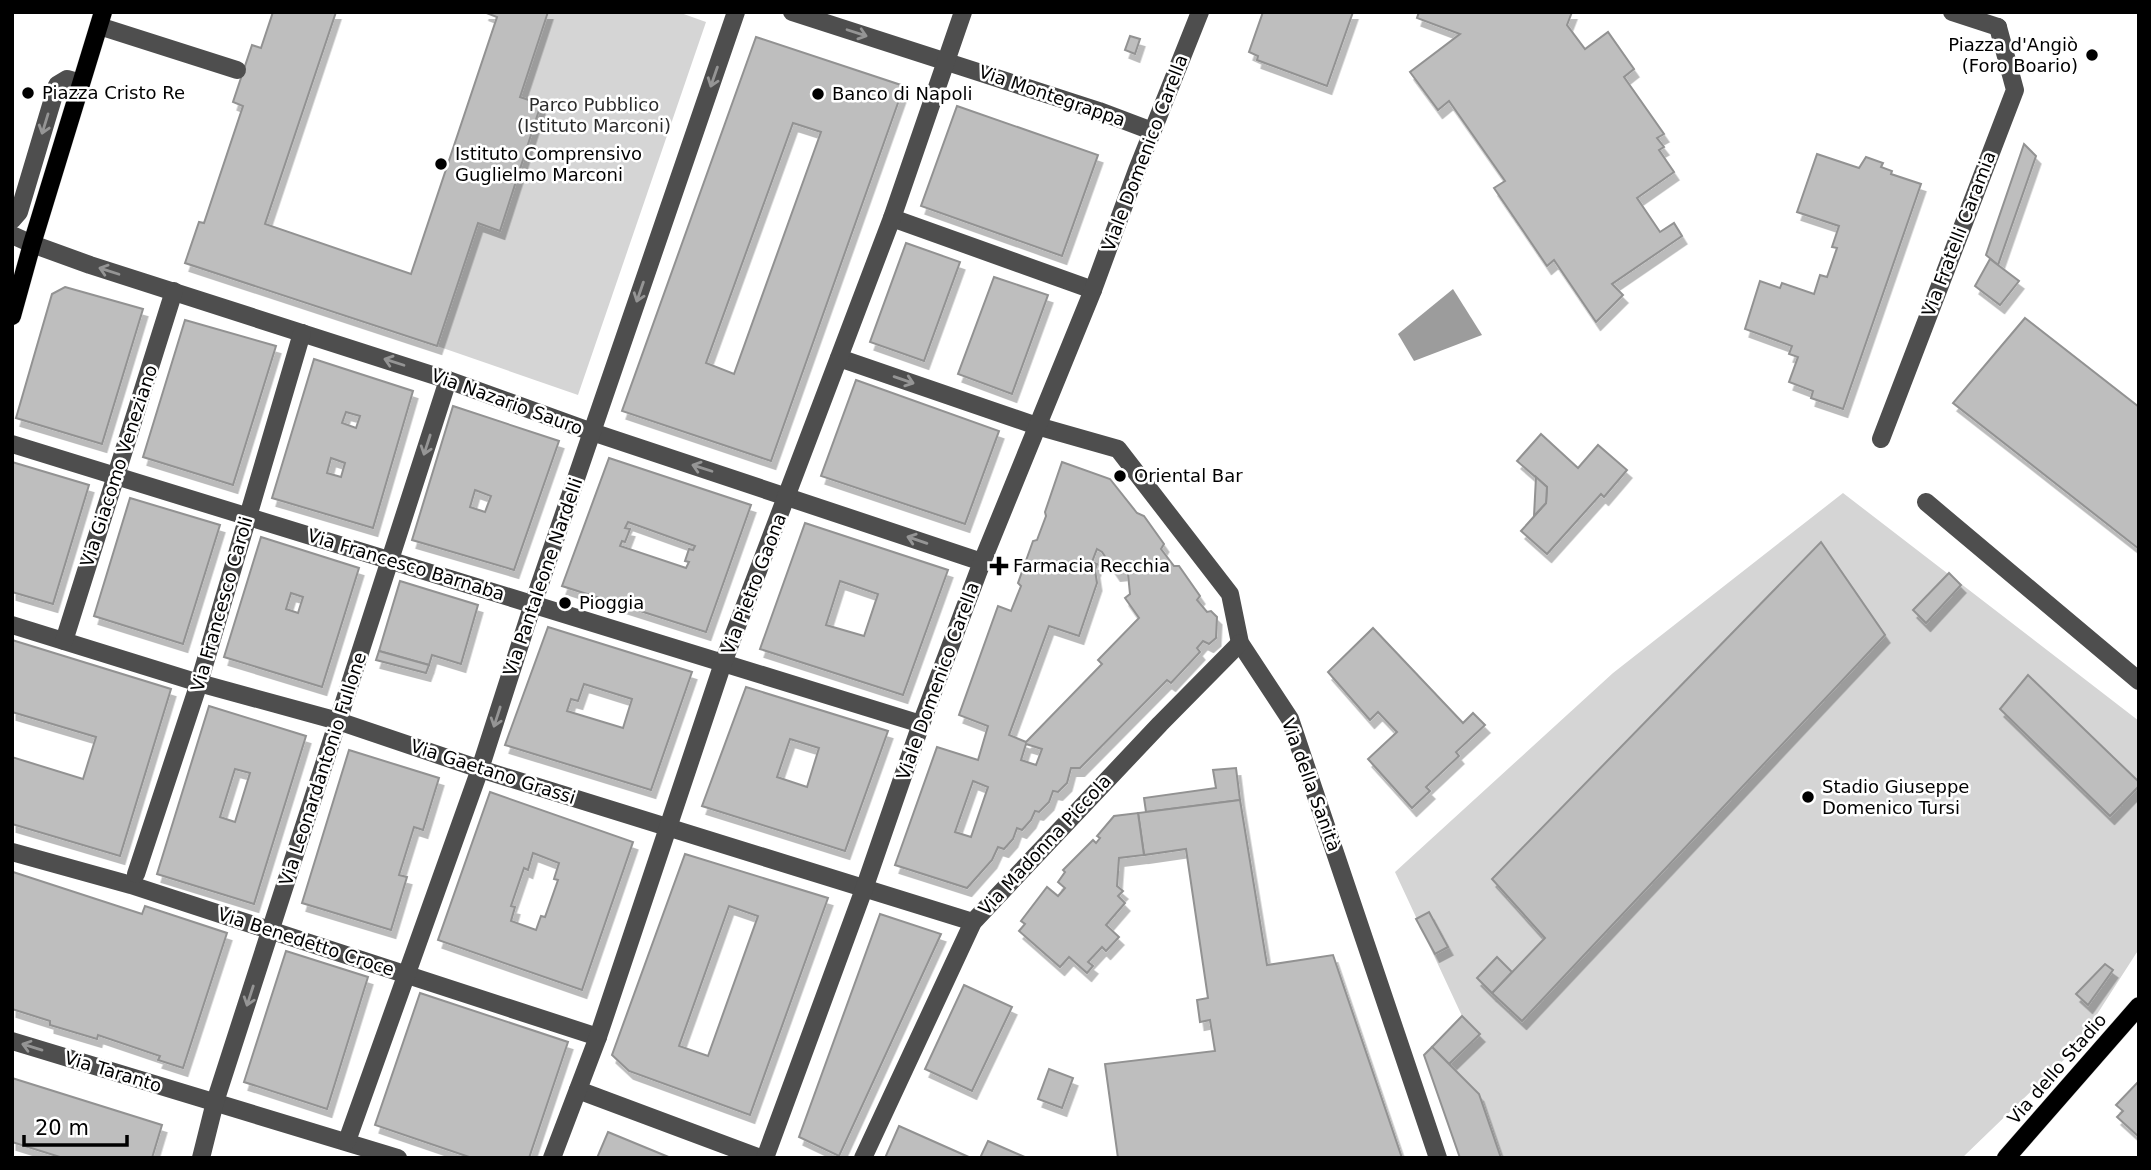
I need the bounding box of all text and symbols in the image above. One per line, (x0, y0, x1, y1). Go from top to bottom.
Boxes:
one-way arrow (845, 28, 867, 40)
place label: Piazza d'Angiò (Foro Boario) (1948, 34, 2078, 76)
marker: Piazza d'Angiò (Foro Boario) (2084, 47, 2100, 63)
street label: Viale Domenico Carella (1097, 52, 1192, 254)
street label: Via Montegrappa (976, 61, 1128, 130)
one-way arrow (707, 65, 719, 87)
place label: Piazza Cristo Re (42, 82, 185, 103)
place label: Banco di Napoli (832, 83, 973, 104)
marker: Piazza Cristo Re (20, 85, 36, 101)
marker: Banco di Napoli (810, 86, 826, 102)
park label: Parco Pubblico (Istituto Marconi) (517, 94, 671, 136)
one-way arrow (38, 113, 51, 135)
place label: Istituto Comprensivo Guglielmo Marconi (455, 143, 642, 185)
street label: Via Fratelli Caramia (1917, 148, 2000, 320)
marker: Istituto Comprensivo Guglielmo Marconi (433, 156, 449, 172)
one-way arrow (98, 264, 120, 277)
one-way arrow (633, 281, 645, 303)
one-way arrow (383, 355, 405, 367)
street label: Via Giacomo Veneziano (76, 362, 161, 570)
street label: Via Nazario Sauro (429, 364, 586, 439)
one-way arrow (892, 375, 914, 387)
one-way arrow (420, 434, 433, 456)
one-way arrow (691, 460, 713, 473)
place label: Oriental Bar (1134, 465, 1243, 486)
marker: Oriental Bar (1112, 468, 1128, 484)
street label: Via Pantaleone Nardelli (499, 475, 586, 679)
street label: Via Pietro Gaona (717, 510, 790, 657)
street label: Via Francesco Caroli (186, 514, 257, 694)
street label: Via Francesco Barnaba (305, 525, 507, 605)
one-way arrow (907, 533, 929, 545)
place label: Farmacia Recchia (1013, 555, 1170, 576)
marker: Farmacia Recchia (991, 558, 1007, 574)
street label: Viale Domenico Carella (892, 579, 983, 783)
place label: Pioggia (579, 592, 644, 613)
marker: Pioggia (557, 595, 573, 611)
street label: Via Leonardantonio Fullone (275, 649, 370, 888)
one-way arrow (490, 705, 502, 727)
street label: Via della Sanità (1278, 716, 1345, 854)
street label: Via Gaetano Grassi (408, 735, 578, 808)
street label: Via Madonna Piccola (974, 770, 1115, 919)
place label: Stadio Giuseppe Domenico Tursi (1822, 776, 1969, 818)
marker: Stadio Giuseppe Domenico Tursi (1800, 789, 1816, 805)
street label: Via Benedetto Croce (215, 903, 397, 980)
one-way arrow (243, 984, 255, 1006)
street label: Via dello Stadio (2003, 1009, 2110, 1128)
one-way arrow (21, 1040, 43, 1053)
street label: Via Taranto (62, 1047, 164, 1096)
scale bar (24, 1104, 128, 1148)
text: 20 m (35, 1116, 89, 1140)

